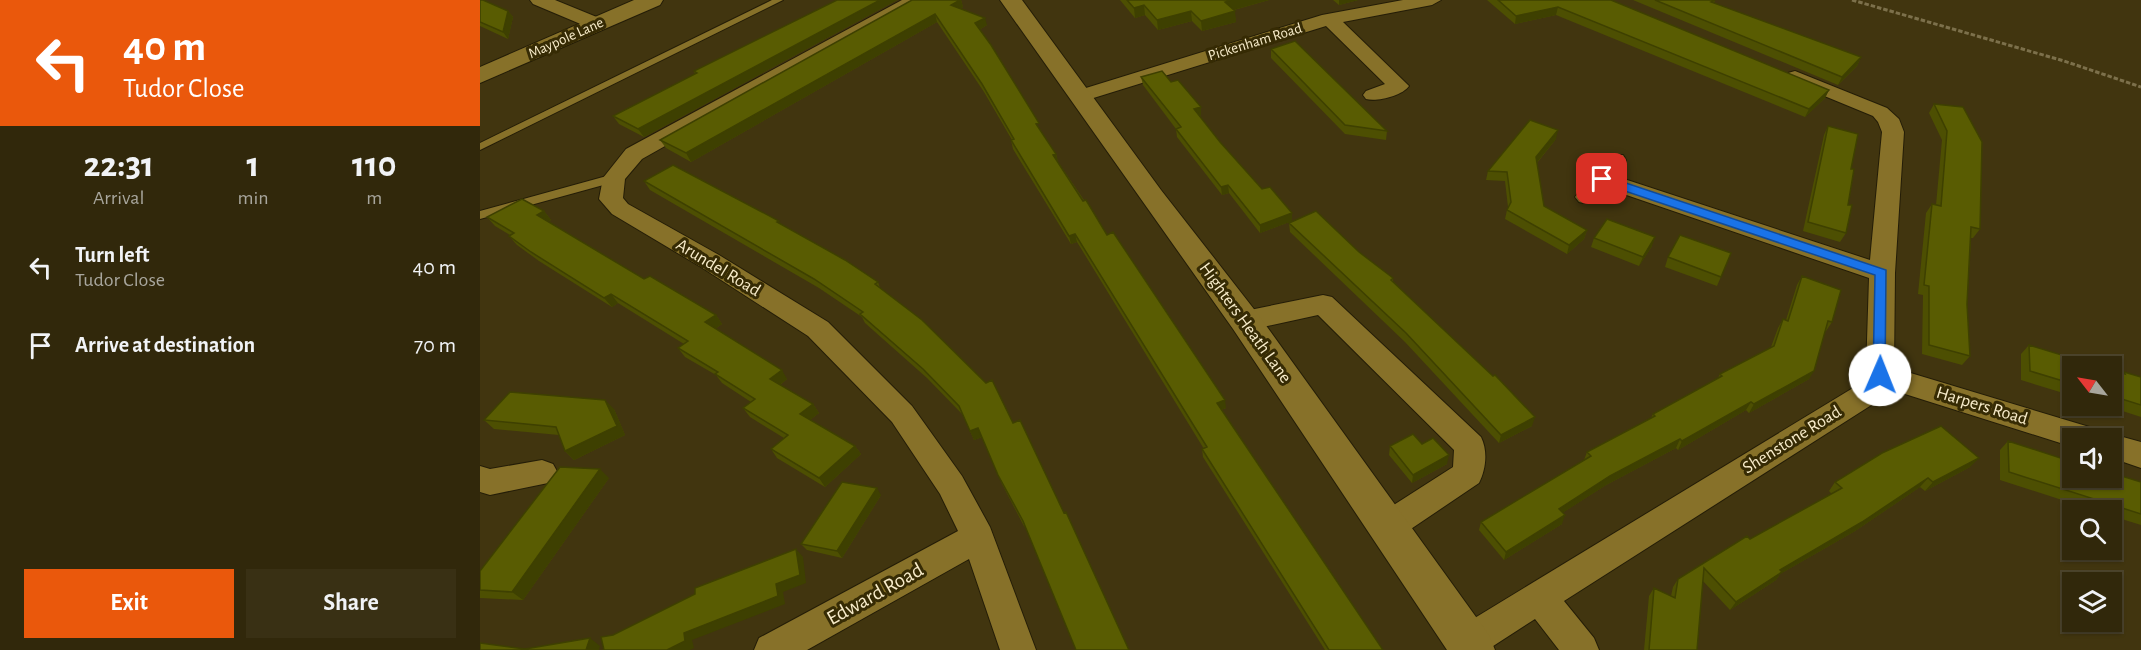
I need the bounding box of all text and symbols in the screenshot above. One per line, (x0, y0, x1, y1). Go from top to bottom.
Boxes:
street label: Maypole Lane (526, 15, 606, 61)
street label: Pickenham Road (1206, 21, 1304, 63)
icon: left (24, 24, 102, 102)
text: 40 m (123, 26, 206, 68)
text: Tudor Close (123, 75, 245, 102)
text: 22:31 (83, 147, 154, 183)
text: 1 (246, 147, 259, 183)
text: 110 (352, 147, 397, 183)
pin (1576, 153, 1627, 204)
icon: arrive (1585, 162, 1618, 195)
text: Arrival (93, 188, 144, 208)
text: min (237, 188, 269, 208)
text: m (366, 188, 382, 208)
street label: Arundel Road (673, 236, 763, 300)
text: Turn left (75, 244, 149, 266)
icon: left (24, 251, 57, 284)
text: 40 m (413, 256, 456, 278)
street label: Highters Heath Lane (1195, 260, 1295, 386)
text: Tudor Close (75, 270, 165, 290)
icon: arrive (24, 329, 57, 362)
text: Arrive at destination (75, 334, 255, 356)
text: 70 m (414, 334, 456, 356)
position arrow (1848, 343, 1912, 407)
north arrow (2062, 356, 2122, 416)
map controls (2062, 356, 2122, 632)
street label: Harpers Road (1934, 384, 2030, 428)
street label: Shenstone Road (1740, 403, 1844, 477)
button: sound (2062, 428, 2122, 488)
button: search (2062, 500, 2122, 560)
street label: Edward Road (823, 559, 927, 629)
button: Exit (24, 569, 234, 638)
button: Share (246, 569, 456, 638)
button: layers (2062, 572, 2122, 632)

